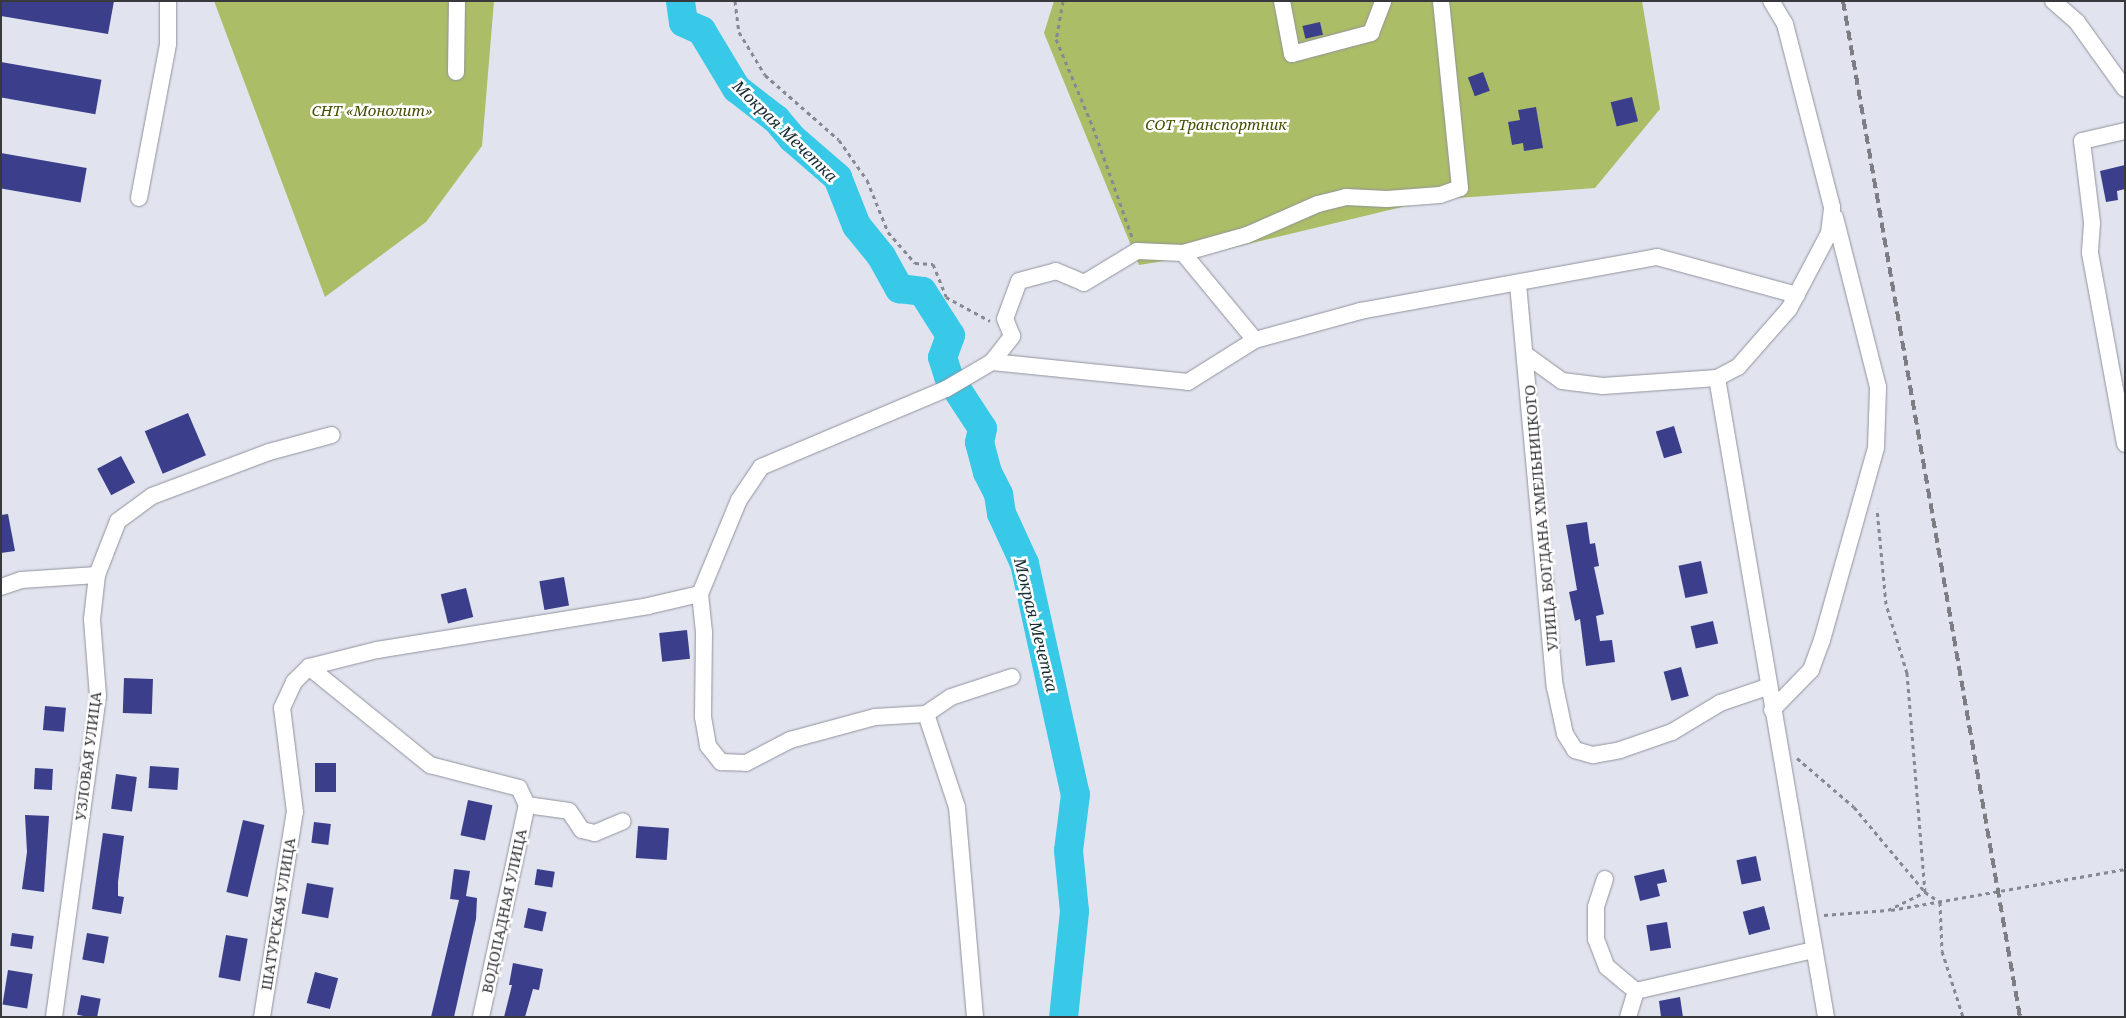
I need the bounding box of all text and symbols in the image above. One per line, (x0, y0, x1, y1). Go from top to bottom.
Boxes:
water label: Мокрая Мечетка (729, 76, 841, 186)
park label: СНТ «Монолит» (311, 102, 433, 120)
park label: СОТ Транспортник (1145, 116, 1287, 134)
street label: УЛИЦА БОГДАНА ХМЕЛЬНИЦКОГО (1520, 384, 1562, 652)
water label: Мокрая Мечетка (1010, 556, 1062, 694)
street label: УЗЛОВАЯ УЛИЦА (71, 690, 105, 822)
street label: ВОДОПАДНАЯ УЛИЦА (478, 827, 530, 995)
street label: ШАТУРСКАЯ УЛИЦА (257, 836, 299, 992)

